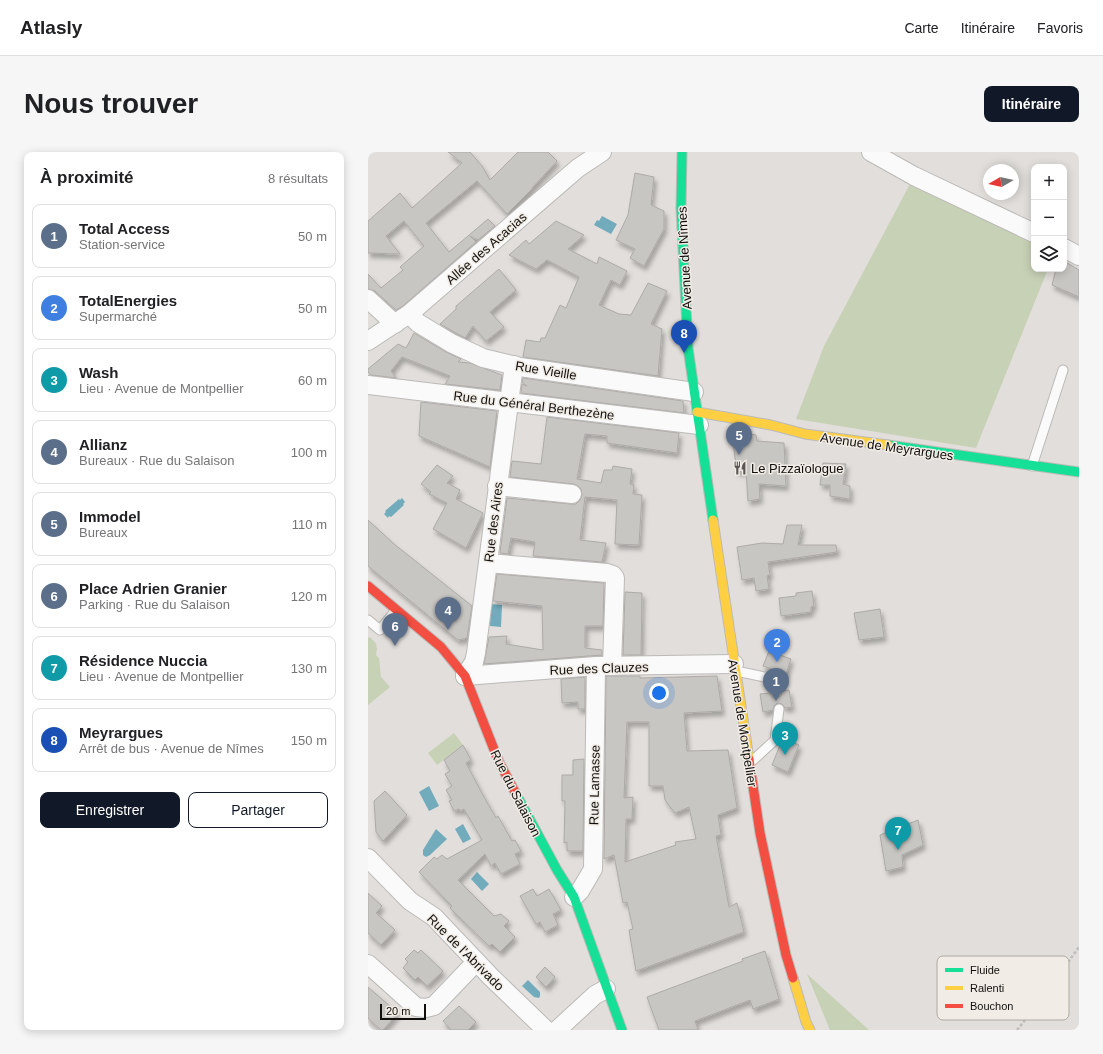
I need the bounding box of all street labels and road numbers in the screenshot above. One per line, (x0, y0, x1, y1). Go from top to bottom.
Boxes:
street label: Avenue de Nîmes (674, 206, 695, 310)
street label: Allée des Acacias (443, 209, 530, 287)
street label: Rue Vieille (514, 358, 578, 383)
street label: Rue du Général Berthezène (453, 388, 615, 423)
street label: Avenue de Meyrargues (819, 430, 955, 463)
street label: Rue des Aires (481, 480, 506, 563)
street label: Avenue de Montpellier (725, 658, 760, 789)
street label: Rue des Clauzes (549, 659, 649, 678)
street label: Rue Lamasse (586, 745, 603, 825)
street label: Rue du Salaison (487, 747, 544, 839)
street label: Rue de l'Abrivado (424, 911, 507, 994)

